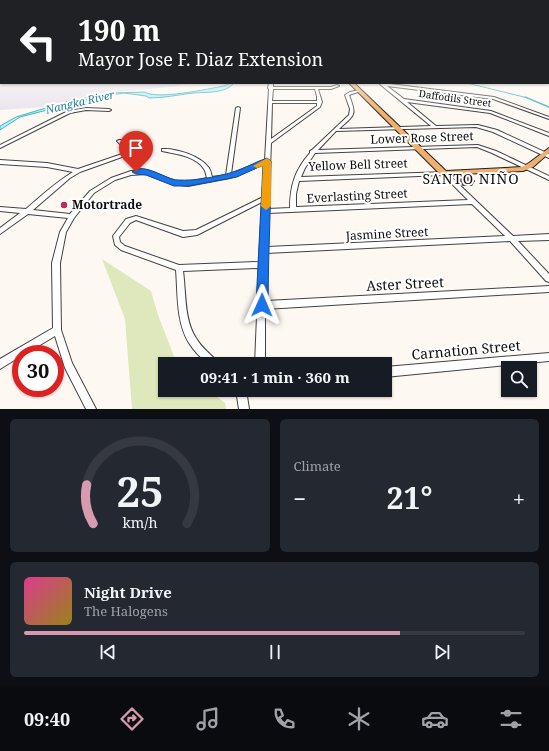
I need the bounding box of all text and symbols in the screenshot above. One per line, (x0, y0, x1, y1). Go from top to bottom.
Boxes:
text: 190 m (78, 11, 160, 49)
icon: left (12, 16, 64, 68)
text: Mayor Jose F. Diaz Extension (78, 47, 323, 71)
water label: Nangka River (43, 86, 117, 117)
street label: Daffodils Street (418, 86, 493, 110)
street label: Lower Rose Street (370, 127, 474, 148)
pin (119, 131, 153, 172)
icon: arrive (125, 137, 147, 159)
street label: Yellow Bell Street (307, 154, 408, 175)
district label: SANTO NIÑO (422, 169, 520, 188)
street label: Everlasting Street (306, 184, 408, 207)
place label: Motortrade (72, 196, 142, 213)
marker: Motortrade (59, 200, 69, 210)
street label: Jasmine Street (344, 223, 429, 244)
street label: Aster Street (366, 272, 444, 295)
position arrow (241, 284, 283, 326)
street label: Carnation Street (411, 335, 521, 364)
speed limit sign: 30 (12, 345, 64, 397)
map controls (501, 361, 537, 397)
button: search (501, 361, 537, 397)
text: 09:41 · 1 min · 360 m (200, 367, 350, 387)
text: Climate (294, 457, 341, 475)
text: 25 (116, 462, 163, 518)
text: 21° (387, 477, 432, 518)
text: − (294, 483, 306, 513)
text: + (513, 483, 525, 513)
text: km/h (122, 512, 157, 531)
text: Night Drive (84, 582, 172, 602)
text: The Halogens (84, 602, 168, 620)
icon: previous (97, 641, 119, 663)
icon: pause (264, 641, 286, 663)
icon: next (431, 641, 453, 663)
icon: directions (118, 705, 146, 733)
icon: music (194, 705, 222, 733)
icon: phone (270, 705, 298, 733)
icon: climate (345, 705, 373, 733)
icon: car (421, 705, 449, 733)
icon: filters (497, 705, 525, 733)
text: 09:40 (24, 707, 70, 731)

